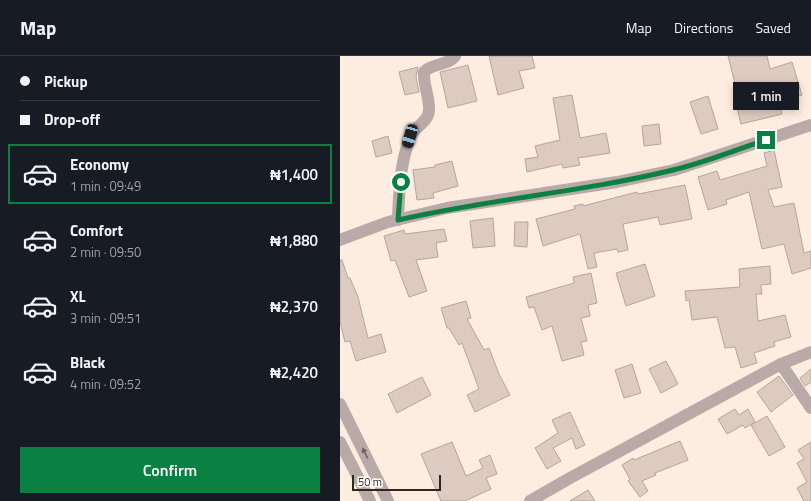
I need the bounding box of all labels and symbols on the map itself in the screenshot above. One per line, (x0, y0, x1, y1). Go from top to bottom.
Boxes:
callout: 1 min (733, 82, 799, 110)
car (401, 123, 419, 149)
route end (757, 131, 775, 149)
route start (392, 173, 410, 191)
one-way arrow (362, 448, 368, 459)
scale bar (352, 473, 441, 492)

